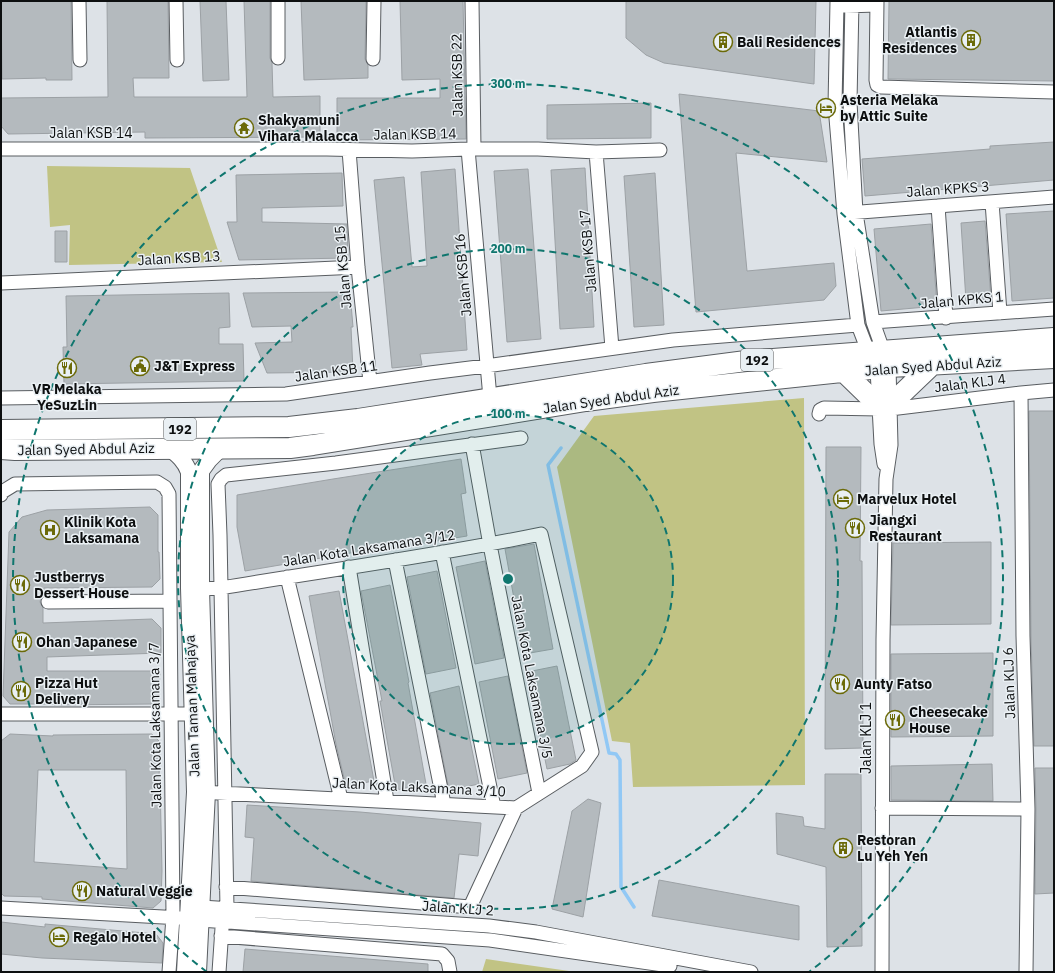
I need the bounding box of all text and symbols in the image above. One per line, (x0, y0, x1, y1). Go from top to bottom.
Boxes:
place label: Atlantis Residences (882, 23, 957, 57)
building icon: Atlantis Residences (960, 29, 982, 51)
building icon: Bali Residences (712, 31, 734, 53)
street label: Jalan KSB 22 (447, 33, 467, 117)
place label: Bali Residences (737, 33, 841, 51)
text: 300 m (490, 76, 526, 91)
place label: Asteria Melaka by Attic Suite (840, 91, 938, 125)
hotel icon: Asteria Melaka by Attic Suite (815, 97, 837, 119)
place label: Shakyamuni Vihara Malacca (258, 111, 358, 145)
temple icon: Shakyamuni Vihara Malacca (233, 117, 255, 139)
street label: Jalan KSB 14 (49, 124, 133, 142)
street label: Jalan KSB 14 (373, 124, 457, 144)
street label: Jalan KPKS 3 (906, 177, 990, 201)
street label: Jalan KSB 17 (575, 209, 601, 293)
street label: Jalan KSB 15 (330, 225, 356, 309)
street label: Jalan KSB 16 (450, 233, 476, 317)
text: 200 m (490, 241, 526, 256)
street label: Jalan KSB 13 (137, 247, 221, 269)
street label: Jalan KPKS 1 (920, 287, 1004, 313)
road number: 192 (741, 349, 773, 371)
street label: Jalan Syed Abdul Aziz (864, 352, 1003, 380)
public building icon: J&T Express (129, 355, 151, 377)
street label: Jalan KSB 11 (293, 356, 379, 386)
restaurant icon: VR Melaka YeSuzLin (56, 357, 78, 379)
place label: J&T Express (154, 357, 235, 375)
street label: Jalan KLJ 4 (933, 370, 1007, 396)
place label: VR Melaka YeSuzLin (32, 380, 102, 414)
street label: Jalan Syed Abdul Aziz (542, 380, 681, 417)
text: 100 m (490, 406, 526, 421)
road number: 192 (164, 418, 196, 440)
street label: Jalan Syed Abdul Aziz (17, 439, 155, 459)
hotel icon: Marvelux Hotel (832, 488, 854, 510)
place label: Marvelux Hotel (857, 490, 957, 508)
place label: Jiangxi Restaurant (869, 511, 942, 545)
place label: Klinik Kota Laksamana (64, 513, 139, 547)
restaurant icon: Jiangxi Restaurant (844, 517, 866, 539)
hospital icon: Klinik Kota Laksamana (39, 519, 61, 541)
street label: Jalan Kota Laksamana 3/12 (282, 525, 456, 571)
place label: Justberrys Dessert House (34, 568, 129, 602)
centre of rings (501, 572, 515, 586)
restaurant icon: Justberrys Dessert House (9, 574, 31, 596)
street label: Jalan Kota Laksamana 3/5 (507, 594, 557, 760)
restaurant icon: Ohan Japanese (11, 631, 33, 653)
place label: Ohan Japanese (36, 633, 137, 651)
street label: Jalan Taman Mahajaya (181, 634, 203, 777)
street label: Jalan Kota Laksamana 3/7 (145, 642, 165, 808)
street label: Jalan KLJ 6 (999, 647, 1019, 719)
restaurant icon: Aunty Fatso (829, 673, 851, 695)
place label: Pizza Hut Delivery (35, 674, 98, 708)
place label: Aunty Fatso (854, 675, 932, 693)
restaurant icon: Pizza Hut Delivery (10, 680, 32, 702)
street label: Jalan KLJ 1 (857, 702, 875, 774)
place label: Cheesecake House (909, 703, 988, 737)
restaurant icon: Cheesecake House (884, 709, 906, 731)
street label: Jalan Kota Laksamana 3/10 (332, 773, 506, 801)
place label: Restoran Lu Yeh Yen (857, 831, 928, 865)
building icon: Restoran Lu Yeh Yen (832, 837, 854, 859)
restaurant icon: Natural Veggie (71, 880, 93, 902)
place label: Natural Veggie (96, 882, 193, 900)
street label: Jalan KLJ 2 (422, 897, 494, 919)
hotel icon: Regalo Hotel (48, 926, 70, 948)
place label: Regalo Hotel (73, 928, 157, 946)

